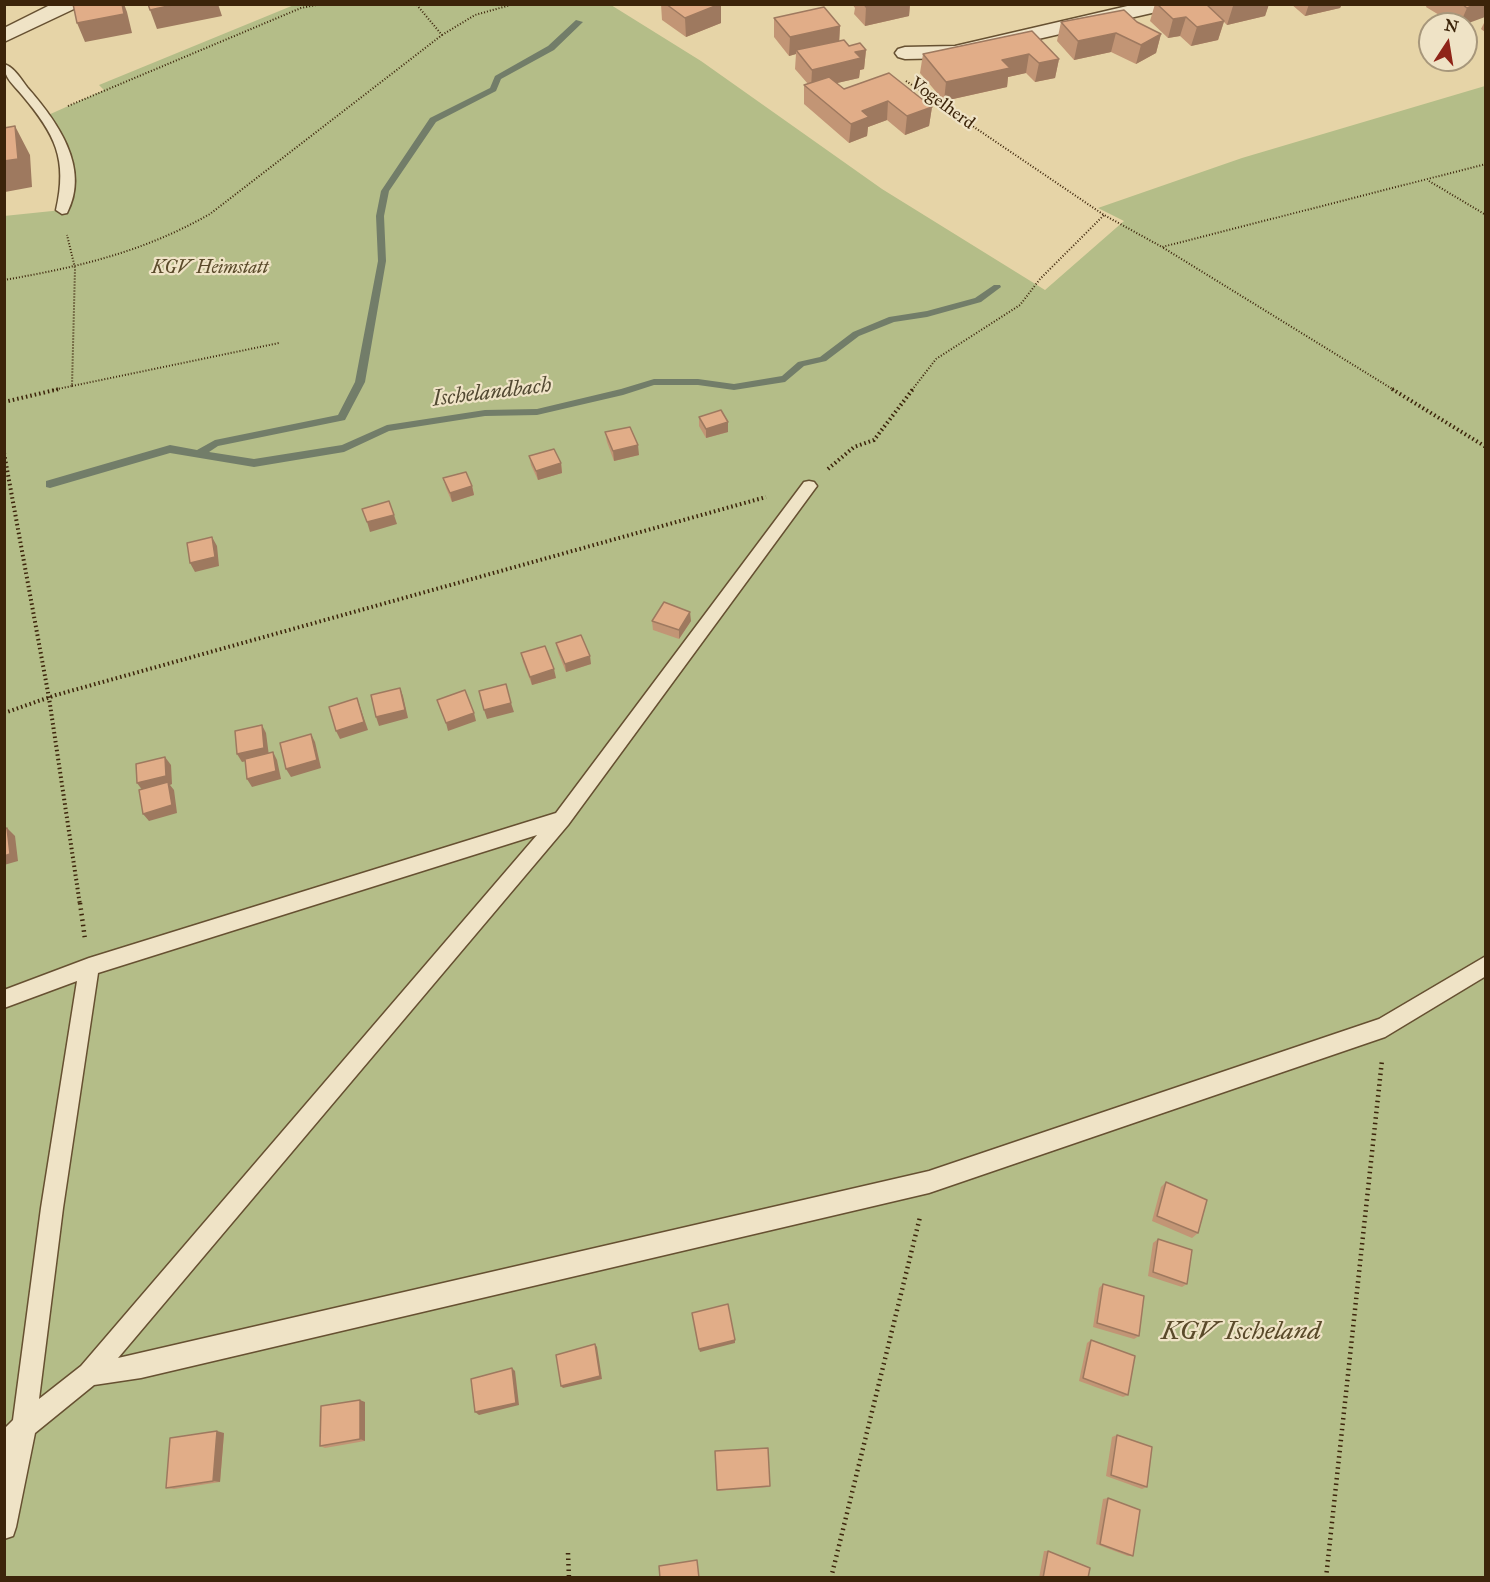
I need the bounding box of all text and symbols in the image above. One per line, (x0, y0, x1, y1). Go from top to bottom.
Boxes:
north arrow (1418, 12, 1478, 72)
text: N (1443, 15, 1460, 37)
street label: Vogelherd (906, 73, 978, 135)
park label: KGV Heimstatt (152, 258, 268, 280)
water label: Ischelandbach (431, 373, 553, 413)
park label: KGV Ischeland (1161, 1317, 1321, 1349)

